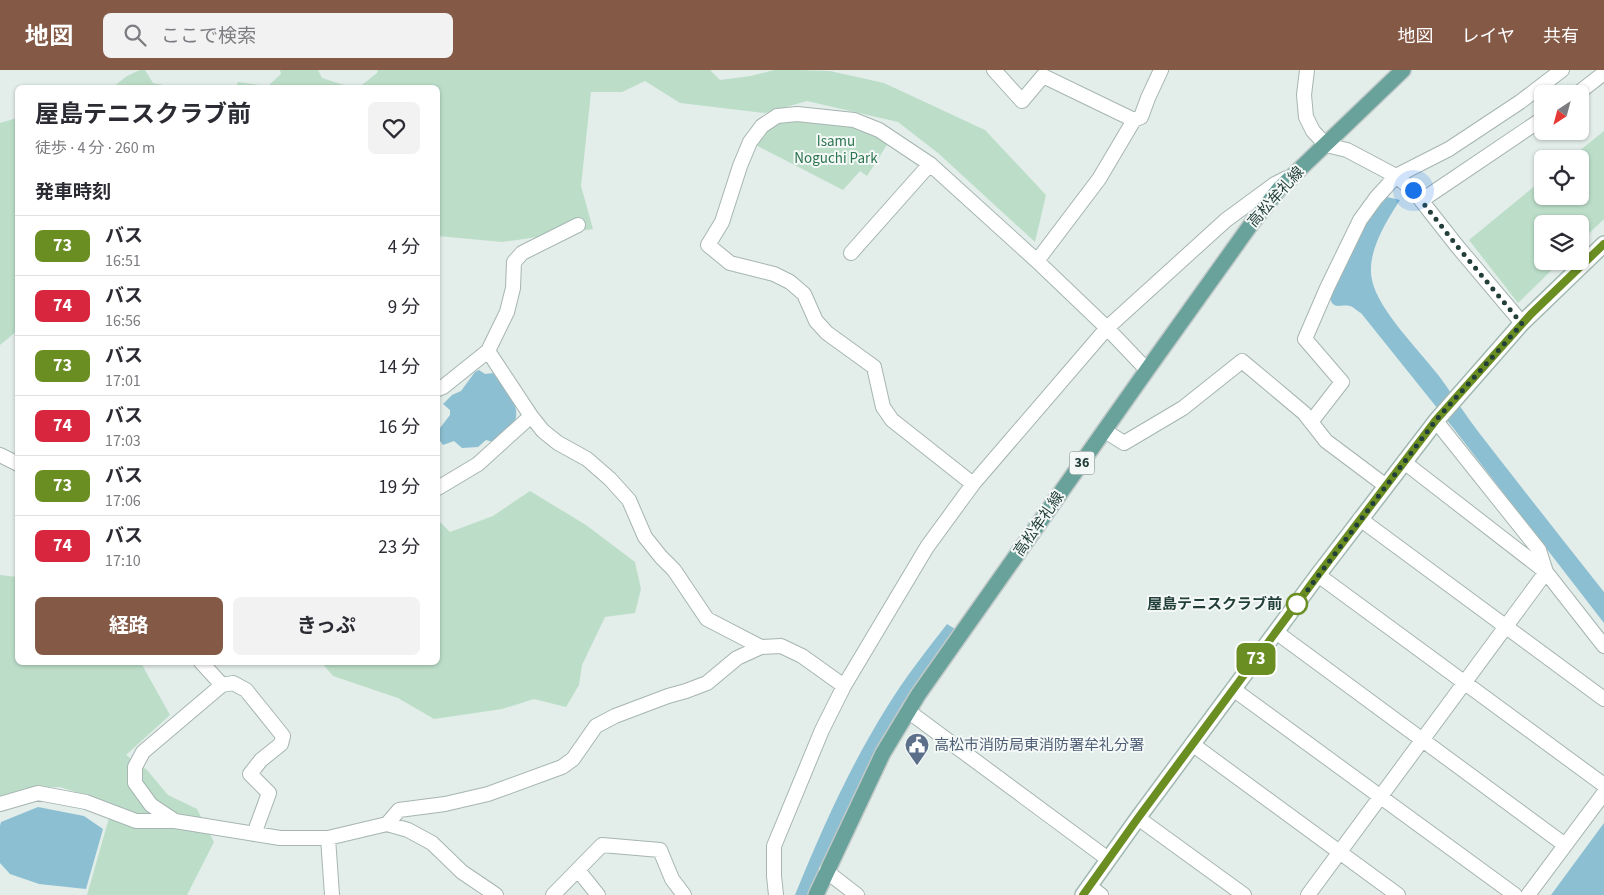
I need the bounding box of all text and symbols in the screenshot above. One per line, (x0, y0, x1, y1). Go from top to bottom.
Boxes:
search box (103, 13, 453, 58)
text: 地図 (25, 19, 73, 54)
icon: search (121, 21, 149, 49)
text: ここで検索 (161, 23, 256, 50)
text: 地図 (1398, 24, 1434, 49)
text: レイヤ (1462, 24, 1515, 49)
text: 共有 (1543, 24, 1579, 49)
north arrow (1534, 85, 1589, 140)
map controls (1534, 85, 1589, 270)
text: 屋島テニスクラブ前 (35, 97, 251, 132)
button: heart (368, 102, 420, 154)
park label: Isamu Noguchi Park (794, 131, 878, 169)
text: 徒歩 · 4 分 · 260 m (35, 137, 155, 159)
button: locate (1534, 150, 1589, 205)
street label: 高松牟礼線 (1243, 162, 1309, 232)
your location (1401, 178, 1426, 203)
text: 発車時刻 (35, 179, 111, 206)
button: layers (1534, 215, 1589, 270)
text: バス (105, 223, 143, 250)
text: 73 (53, 233, 72, 258)
text: 4 分 (388, 234, 420, 261)
text: 16:51 (105, 250, 141, 272)
text: バス (105, 283, 143, 310)
text: 74 (53, 293, 72, 318)
text: 9 分 (388, 294, 420, 321)
text: 16:56 (105, 310, 141, 332)
text: バス (105, 343, 143, 370)
text: 73 (53, 353, 72, 378)
text: 14 分 (378, 354, 420, 381)
text: 17:01 (105, 370, 141, 392)
text: バス (105, 403, 143, 430)
text: 74 (53, 413, 72, 438)
text: 16 分 (378, 414, 420, 441)
text: 17:03 (105, 430, 141, 452)
road number: 36 (1070, 452, 1094, 474)
text: バス (105, 463, 143, 490)
text: 73 (53, 473, 72, 498)
text: 19 分 (378, 474, 420, 501)
street label: 高松牟礼線 (1009, 487, 1069, 561)
text: 17:06 (105, 490, 141, 512)
text: バス (105, 523, 143, 550)
text: 74 (53, 533, 72, 558)
text: 23 分 (378, 534, 420, 561)
text: 17:10 (105, 550, 141, 572)
marker: 屋島テニスクラブ前 (1286, 593, 1308, 615)
place label: 屋島テニスクラブ前 (1147, 594, 1282, 615)
button: 経路 (35, 597, 223, 655)
button: きっぷ (233, 597, 420, 655)
line badge: 73 (1234, 643, 1278, 675)
text: 73 (1246, 646, 1266, 671)
public building icon: 高松市消防局東消防署牟礼分署 (904, 732, 930, 766)
place label: 高松市消防局東消防署牟礼分署 (934, 735, 1144, 756)

